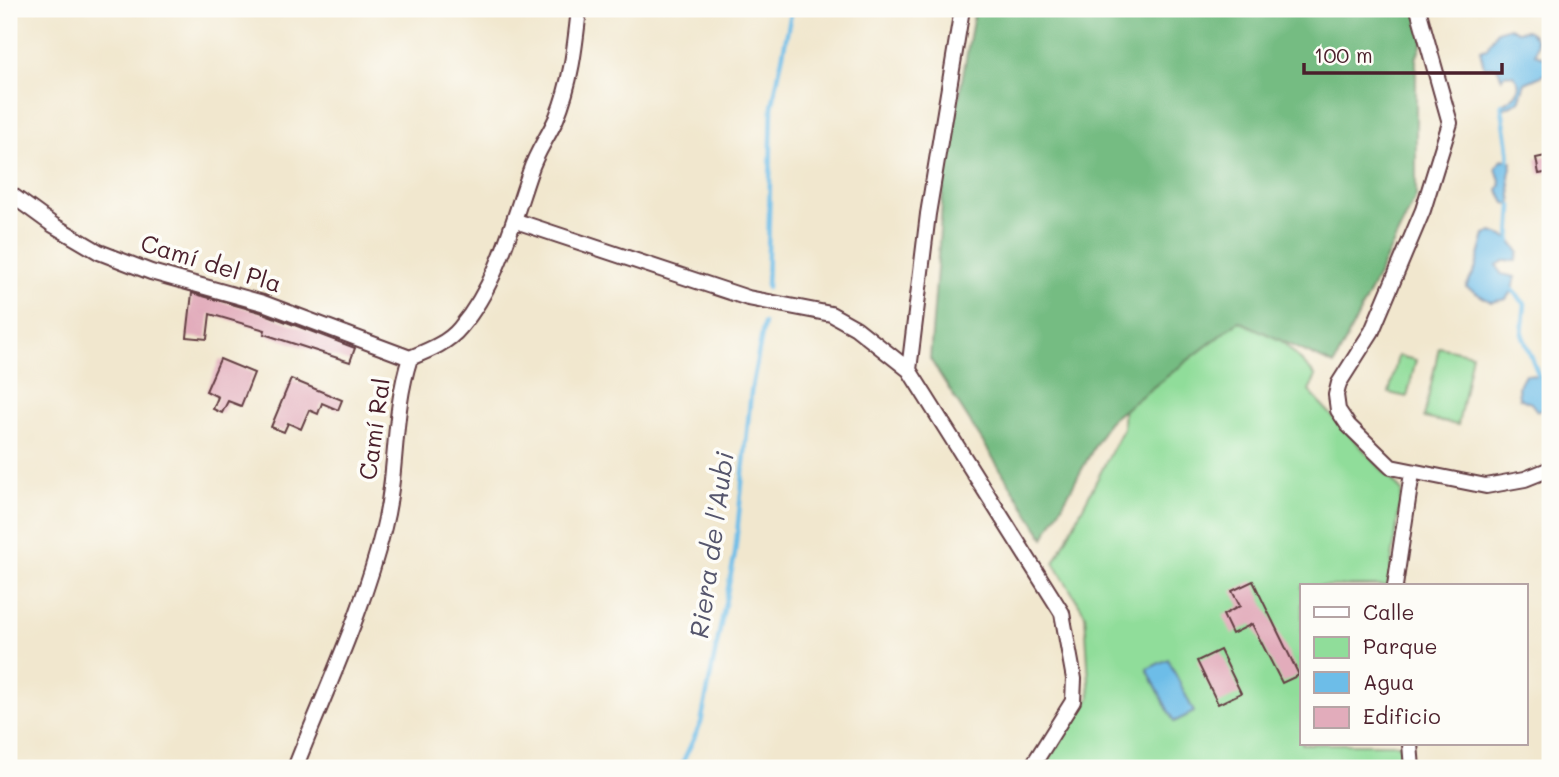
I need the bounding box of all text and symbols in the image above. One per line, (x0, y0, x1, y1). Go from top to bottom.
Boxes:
scale bar (1304, 32, 1501, 76)
text: 100 m (1314, 41, 1373, 68)
street label: Camí del Pla (137, 226, 286, 299)
street label: Camí Ral (351, 376, 396, 482)
water label: Riera de l'Aubi (681, 449, 741, 640)
legend (1300, 584, 1528, 746)
text: Calle (1363, 598, 1415, 625)
text: Parque (1363, 632, 1437, 659)
text: Agua (1363, 668, 1414, 695)
text: Edificio (1363, 702, 1441, 729)

